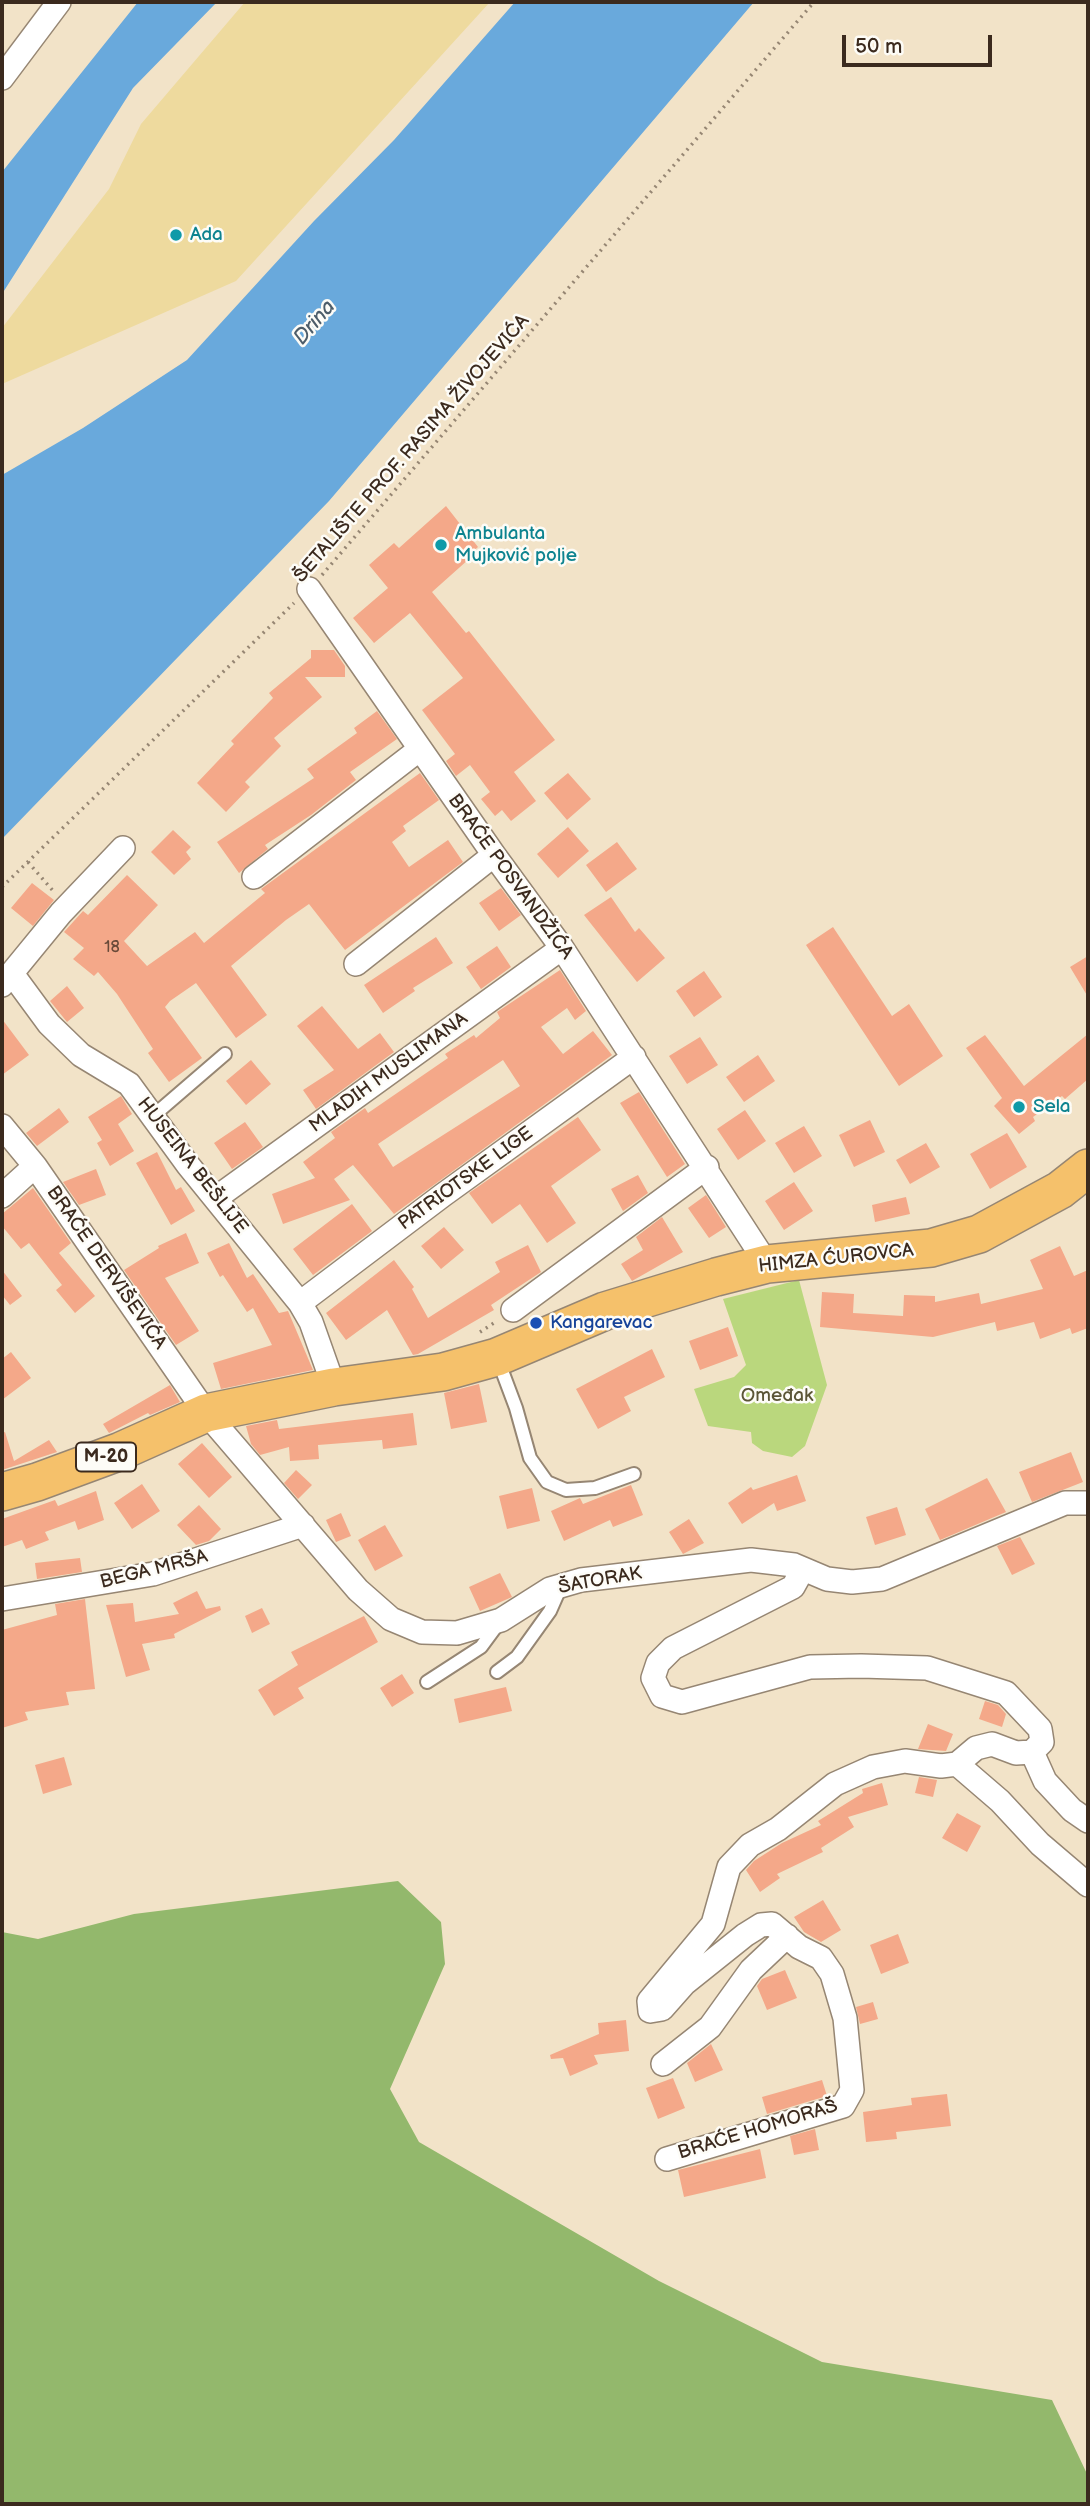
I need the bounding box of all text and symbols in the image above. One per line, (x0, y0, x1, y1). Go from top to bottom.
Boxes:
scale bar (845, 21, 996, 65)
text: 50 m (855, 34, 902, 59)
place label: Ada (190, 224, 223, 246)
marker: Ada (168, 227, 184, 243)
water label: Drina (289, 295, 341, 351)
street label: ŠETALIŠTE PROF. RASIMA ŽIVOJEVIĆA (289, 310, 535, 588)
place label: Ambulanta Mujković polje (455, 523, 577, 567)
marker: Ambulanta Mujković polje (433, 537, 449, 553)
street label: BRAĆE POSVANDŽIĆA (442, 790, 578, 964)
house number: 18 (104, 938, 120, 958)
street label: MLADIH MUSLIMANA (305, 1008, 473, 1138)
street label: HUSEINA BEŠLIJE (132, 1093, 252, 1239)
place label: Sela (1033, 1096, 1071, 1118)
marker: Sela (1011, 1099, 1027, 1115)
street label: PATRIOTSKE LIGE (394, 1122, 538, 1236)
street label: BRAĆE DERVIŠEVIĆA (41, 1182, 171, 1354)
street label: HIMZA ĆUROVCA (757, 1240, 915, 1278)
place label: Kangarevac (550, 1312, 653, 1334)
marker: Kangarevac (528, 1315, 544, 1331)
park label: Omeđak (741, 1385, 813, 1407)
road number: M-20 (76, 1442, 136, 1472)
street label: BEGA MRŠA (98, 1546, 210, 1594)
street label: ŠATORAK (556, 1562, 644, 1600)
street label: BRAĆE HOMORAŠ (675, 2095, 841, 2165)

